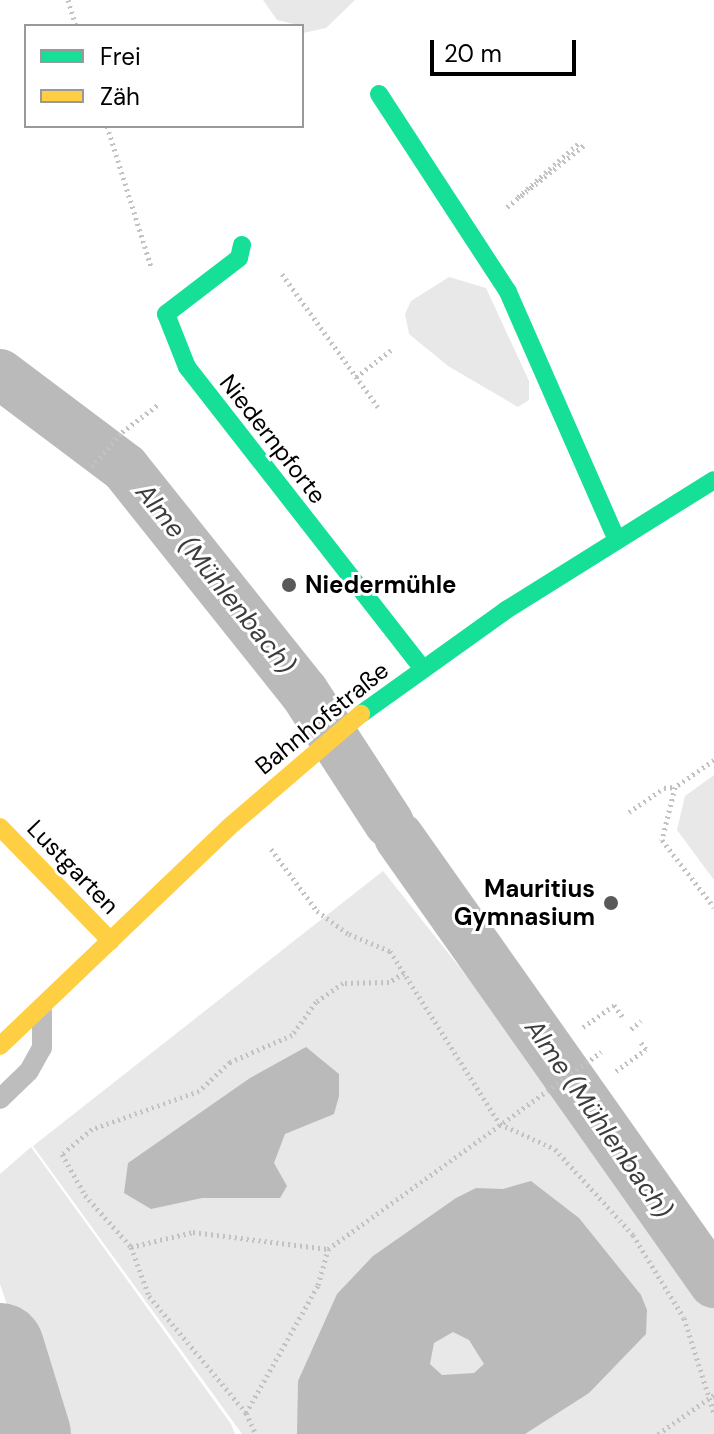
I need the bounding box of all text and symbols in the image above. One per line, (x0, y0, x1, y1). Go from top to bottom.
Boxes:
legend (24, 24, 304, 128)
scale bar (434, 24, 580, 74)
text: 20 m (444, 38, 502, 69)
text: Frei (100, 41, 141, 72)
text: Zäh (100, 81, 140, 112)
street label: Niedernpforte (214, 369, 332, 509)
water label: Alme (Mühlenbach) (129, 478, 301, 680)
place label: Niedermühle (305, 571, 457, 599)
marker: Niedermühle (280, 576, 298, 594)
street label: Bahnhofstraße (250, 656, 394, 780)
street label: Lustgarten (21, 814, 125, 920)
place label: Mauritius Gymnasium (454, 875, 595, 931)
marker: Mauritius Gymnasium (602, 894, 620, 912)
water label: Alme (Mühlenbach) (518, 1014, 678, 1224)

